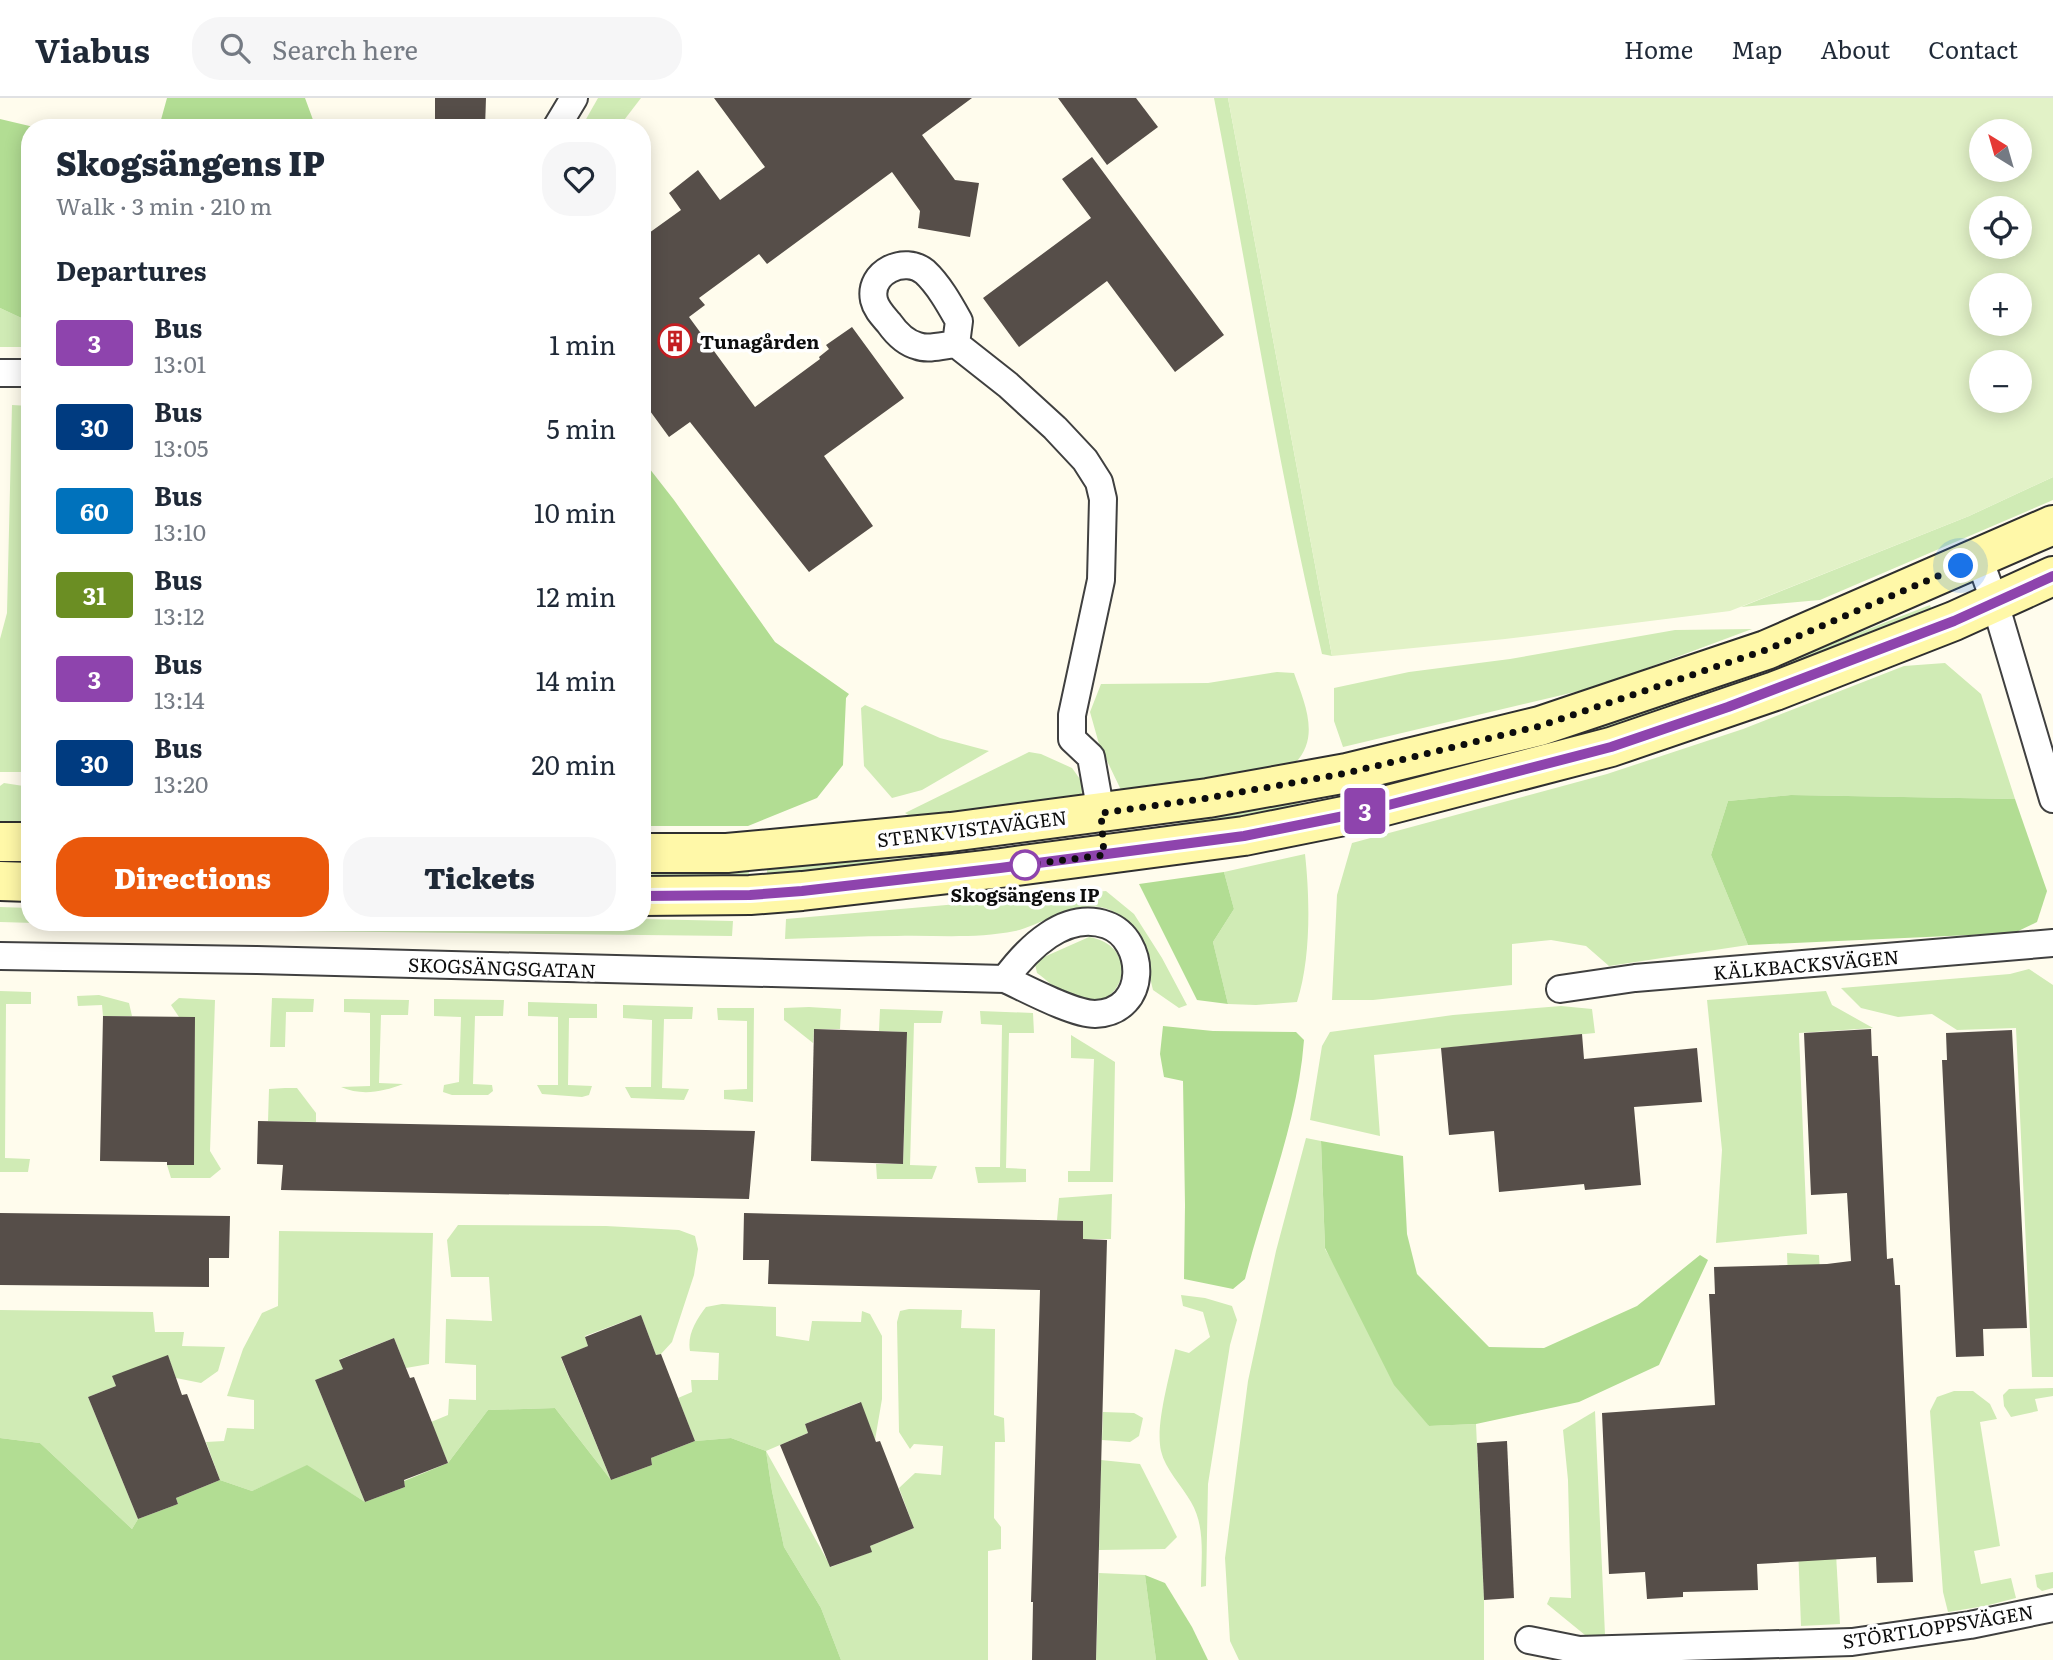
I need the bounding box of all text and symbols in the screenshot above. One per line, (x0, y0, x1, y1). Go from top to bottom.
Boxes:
search box (192, 17, 682, 80)
text: Viabus (35, 24, 150, 73)
icon: search (216, 29, 254, 67)
text: Search here (272, 29, 418, 68)
text: Home (1624, 31, 1693, 66)
text: Map (1731, 31, 1782, 66)
text: About (1820, 31, 1890, 66)
text: Contact (1928, 31, 2018, 66)
north arrow (1969, 119, 2032, 182)
map controls (1969, 119, 2032, 413)
text: Skogsängens IP (56, 137, 325, 186)
button: heart (542, 142, 616, 216)
text: Walk · 3 min · 210 m (56, 188, 272, 222)
button: locate (1969, 196, 2032, 259)
text: Departures (56, 250, 207, 289)
button: + (1969, 273, 2032, 336)
text: Bus (154, 307, 202, 346)
building icon: Tunagården (656, 322, 694, 360)
text: 1 min (549, 324, 616, 363)
text: 3 (88, 325, 101, 360)
place label: Tunagården (700, 327, 820, 355)
text: 13:01 (154, 346, 206, 380)
button: − (1969, 350, 2032, 413)
text: Bus (154, 391, 202, 430)
text: 5 min (547, 408, 616, 447)
text: 30 (80, 409, 109, 444)
text: 13:05 (154, 430, 208, 464)
text: Bus (154, 475, 202, 514)
text: 10 min (534, 492, 616, 531)
text: 60 (80, 493, 109, 528)
text: 13:10 (154, 514, 206, 548)
your location (1943, 548, 1978, 583)
text: Bus (154, 559, 202, 598)
text: 12 min (536, 576, 616, 615)
text: 31 (83, 577, 106, 612)
text: 13:12 (154, 598, 205, 632)
text: Bus (154, 643, 202, 682)
text: 14 min (536, 660, 616, 699)
text: 3 (88, 661, 101, 696)
text: 13:14 (154, 682, 205, 716)
text: Bus (154, 727, 202, 766)
text: 20 min (531, 744, 616, 783)
text: 30 (80, 745, 109, 780)
text: 13:20 (154, 766, 208, 800)
line badge: 3 (1342, 788, 1388, 834)
text: 3 (1358, 793, 1372, 828)
street label: STENKVISTAVÄGEN (875, 802, 1069, 854)
button: Directions (56, 837, 329, 917)
button: Tickets (343, 837, 616, 917)
marker: Skogsängens IP (1010, 850, 1040, 880)
place label: Skogsängens IP (950, 880, 1100, 908)
street label: KÄLKBACKSVÄGEN (1712, 942, 1900, 986)
street label: SKOGSÄNGSGATAN (407, 950, 597, 984)
street label: STÖRTLOPPSVÄGEN (1840, 1597, 2036, 1655)

